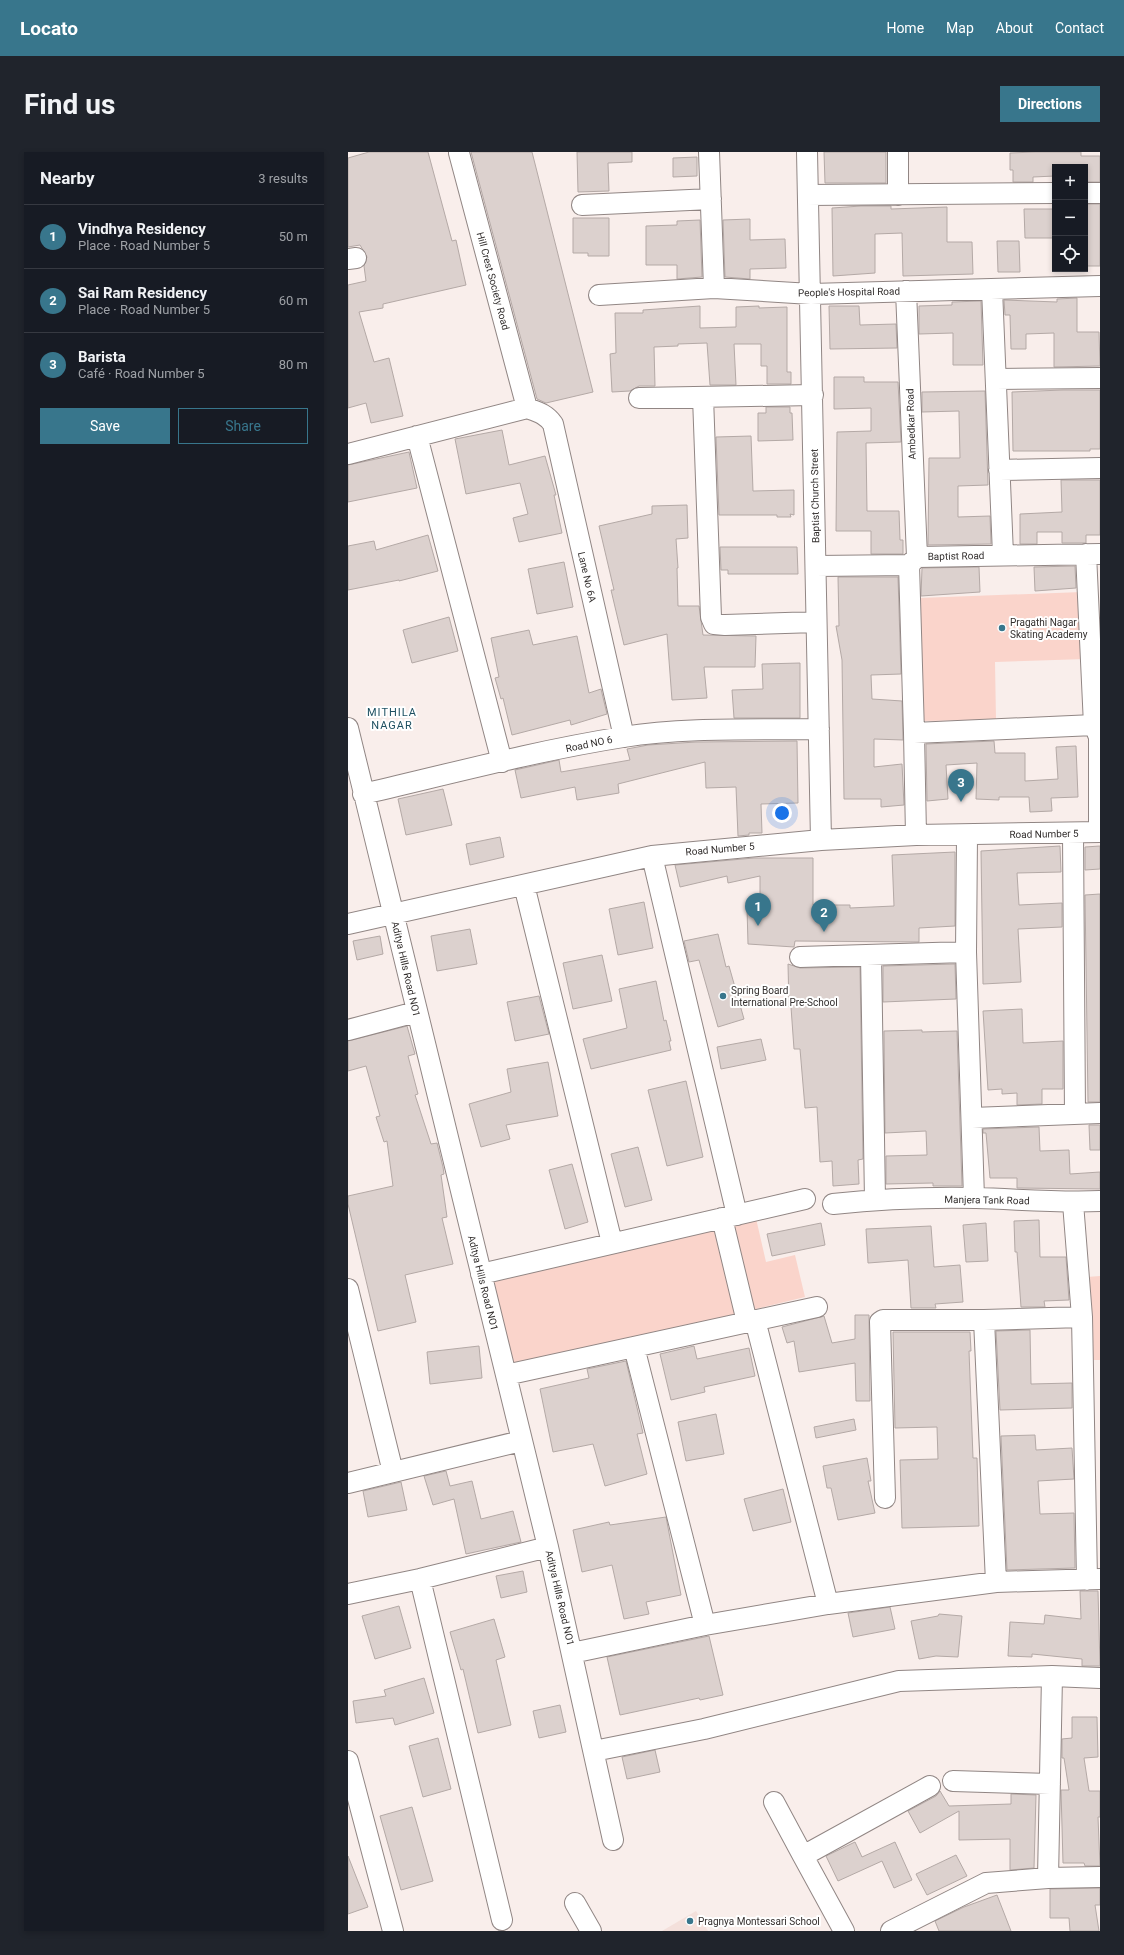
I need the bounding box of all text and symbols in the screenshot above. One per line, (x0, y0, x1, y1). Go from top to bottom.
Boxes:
text: Locato (20, 17, 78, 40)
text: Home (886, 20, 924, 36)
text: Map (946, 20, 974, 36)
text: About (996, 20, 1033, 36)
text: Contact (1055, 20, 1104, 36)
button: Directions (1000, 86, 1100, 122)
text: Find us (24, 88, 115, 121)
map controls (1052, 164, 1088, 272)
button: + (1052, 164, 1088, 200)
text: Nearby (40, 168, 95, 188)
text: 3 results (258, 171, 308, 186)
button: − (1052, 200, 1088, 236)
text: Vindhya Residency (78, 220, 206, 238)
text: 1 (49, 229, 57, 244)
text: 50 m (279, 229, 308, 244)
street label: Hill Crest Society Road (475, 231, 511, 331)
button: locate (1052, 236, 1088, 272)
text: Place · Road Number 5 (78, 238, 210, 253)
text: Sai Ram Residency (78, 284, 207, 302)
street label: People's Hospital Road (798, 286, 900, 298)
text: 2 (49, 293, 57, 308)
text: 60 m (279, 293, 308, 308)
text: Place · Road Number 5 (78, 302, 210, 317)
text: Barista (78, 348, 126, 366)
text: 3 (49, 357, 57, 372)
text: 80 m (279, 357, 308, 372)
text: Café · Road Number 5 (78, 366, 205, 381)
street label: Ambedkar Road (904, 388, 918, 460)
button: Save (40, 408, 170, 444)
button: Share (178, 408, 308, 444)
street label: Baptist Church Street (809, 449, 821, 543)
street label: Baptist Road (927, 550, 985, 562)
street label: Lane No 6A (576, 551, 598, 604)
place label: Pragathi Nagar Skating Academy (1010, 617, 1088, 640)
marker: Pragathi Nagar Skating Academy (997, 623, 1007, 633)
district label: MITHILA NAGAR (367, 706, 417, 732)
street label: Road NO 6 (565, 734, 614, 754)
pin: 3 (948, 769, 974, 802)
your location (772, 803, 792, 823)
street label: Road Number 5 (1009, 828, 1079, 840)
street label: Road Number 5 (685, 840, 755, 857)
pin: 1 (745, 893, 771, 926)
pin: 2 (811, 899, 837, 932)
street label: Aditya Hills Road NO1 (390, 920, 422, 1018)
place label: Spring Board International Pre-School (731, 985, 838, 1008)
marker: Spring Board International Pre-School (718, 991, 728, 1001)
street label: Manjera Tank Road (944, 1194, 1030, 1206)
street label: Aditya Hills Road NO1 (466, 1234, 500, 1332)
street label: Aditya Hills Road NO1 (544, 1549, 576, 1647)
marker: Pragnya Montessari School (685, 1916, 695, 1926)
place label: Pragnya Montessari School (698, 1916, 820, 1927)

